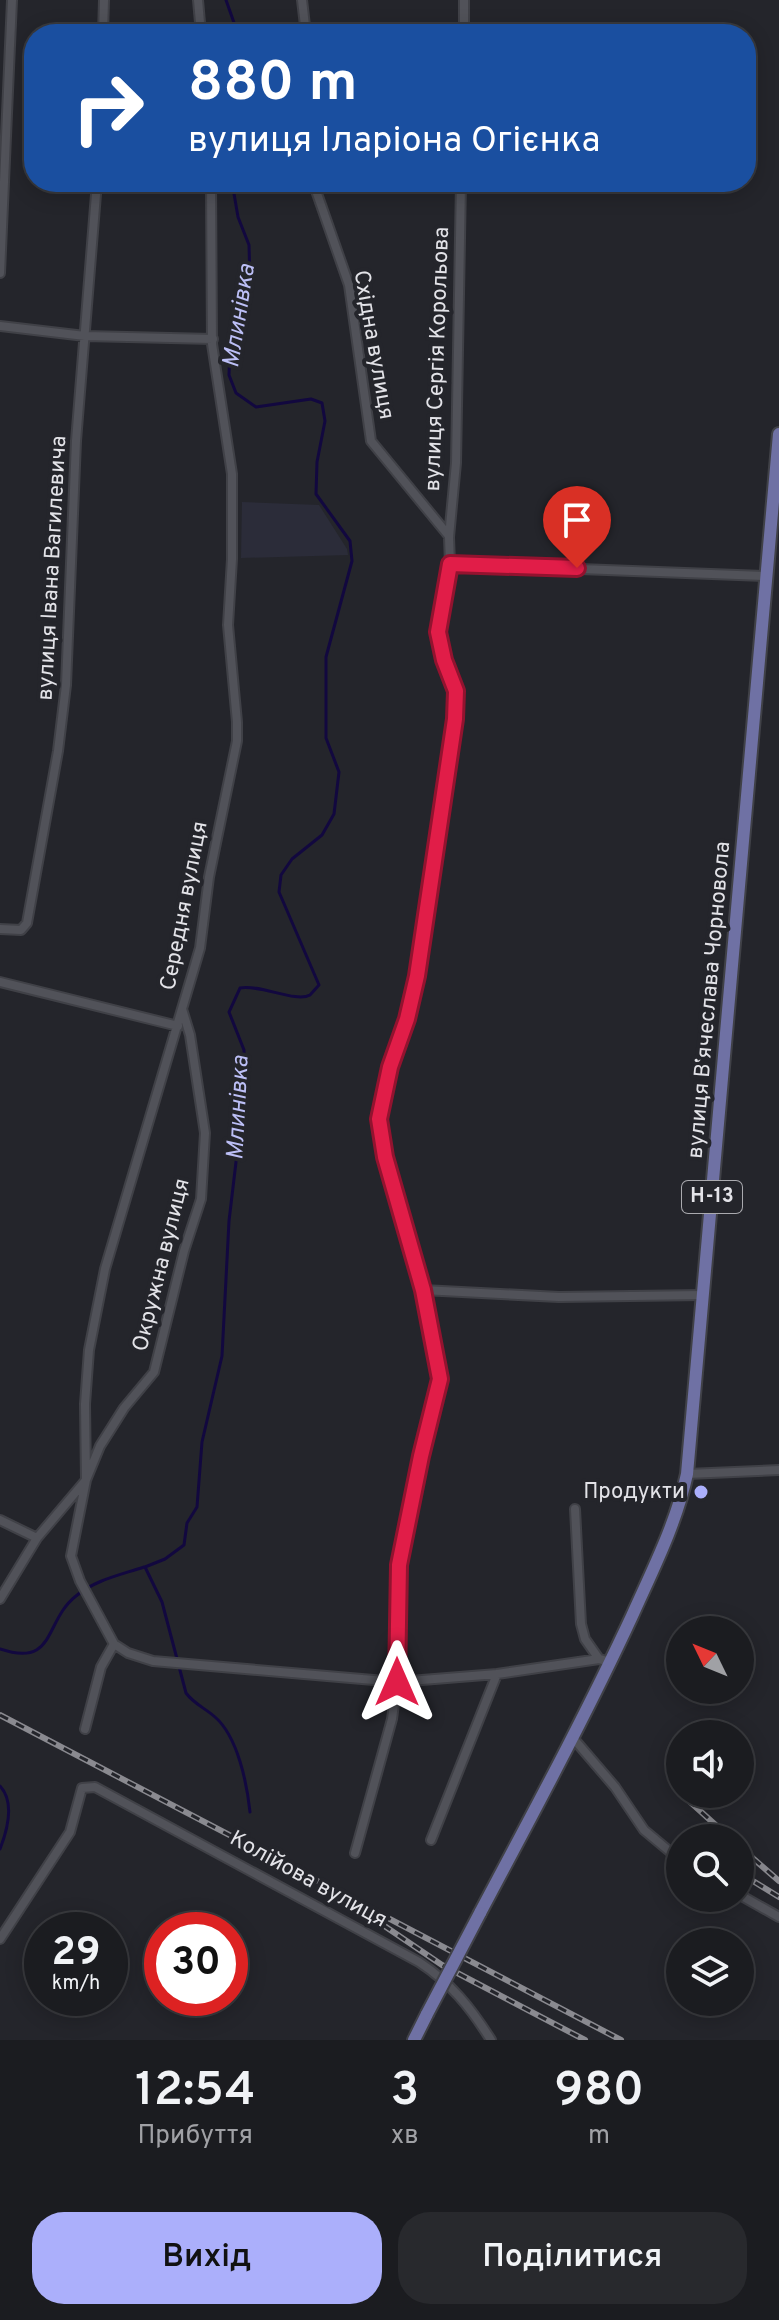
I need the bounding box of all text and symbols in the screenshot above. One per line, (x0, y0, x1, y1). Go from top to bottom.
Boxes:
text: 880 m (188, 50, 357, 120)
icon: right (56, 56, 160, 160)
text: вулиця Іларіона Огієнка (188, 119, 600, 165)
street label: вулиця Сергія Корольова (420, 226, 456, 492)
water label: Млинівка (217, 261, 263, 370)
street label: Східна вулиця (347, 268, 399, 422)
street label: вулиця Івана Вагилевича (33, 435, 73, 701)
pin (543, 486, 611, 568)
icon: arrive (555, 498, 599, 542)
street label: Середня вулиця (155, 819, 215, 993)
street label: вулиця Вʼячеслава Чорновола (683, 840, 737, 1160)
water label: Млинівка (221, 1054, 257, 1161)
street label: Окружна вулиця (127, 1176, 197, 1354)
road number: Н-13 (682, 1181, 742, 1213)
place label: Продукти (583, 1479, 685, 1506)
marker: Продукти (692, 1483, 710, 1501)
north arrow (666, 1616, 754, 1704)
map controls (666, 1616, 754, 2016)
position arrow (355, 1640, 439, 1724)
button: sound (666, 1720, 754, 1808)
button: search (666, 1824, 754, 1912)
street label: Колійова вулиця (225, 1826, 391, 1934)
speed limit sign: 30 (144, 1912, 248, 2016)
button: layers (666, 1928, 754, 2016)
text: 29 (51, 1929, 101, 1979)
text: km/h (52, 1971, 100, 1997)
text: 12:54 (135, 2062, 255, 2122)
text: 3 (390, 2062, 419, 2122)
text: 980 (554, 2062, 644, 2122)
text: Прибуття (137, 2120, 253, 2153)
text: хв (391, 2120, 419, 2153)
text: m (588, 2120, 610, 2153)
button: Вихід (32, 2212, 382, 2304)
button: Поділитися (398, 2212, 747, 2304)

